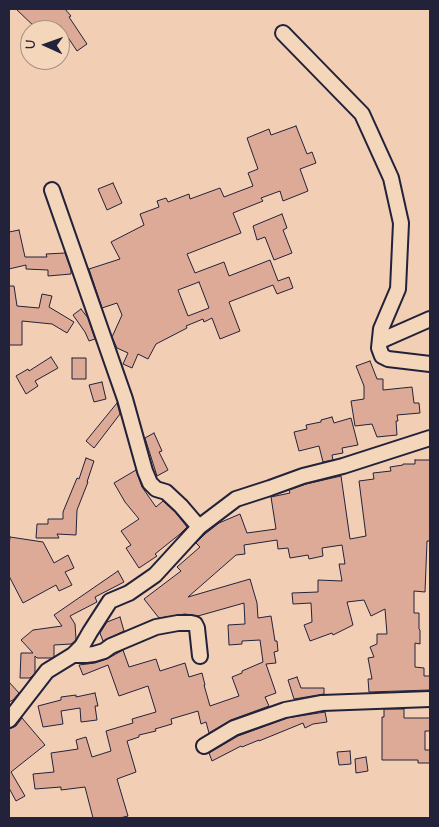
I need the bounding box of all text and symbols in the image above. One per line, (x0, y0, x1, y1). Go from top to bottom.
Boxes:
north arrow (20, 20, 70, 70)
text: U (22, 40, 39, 49)

